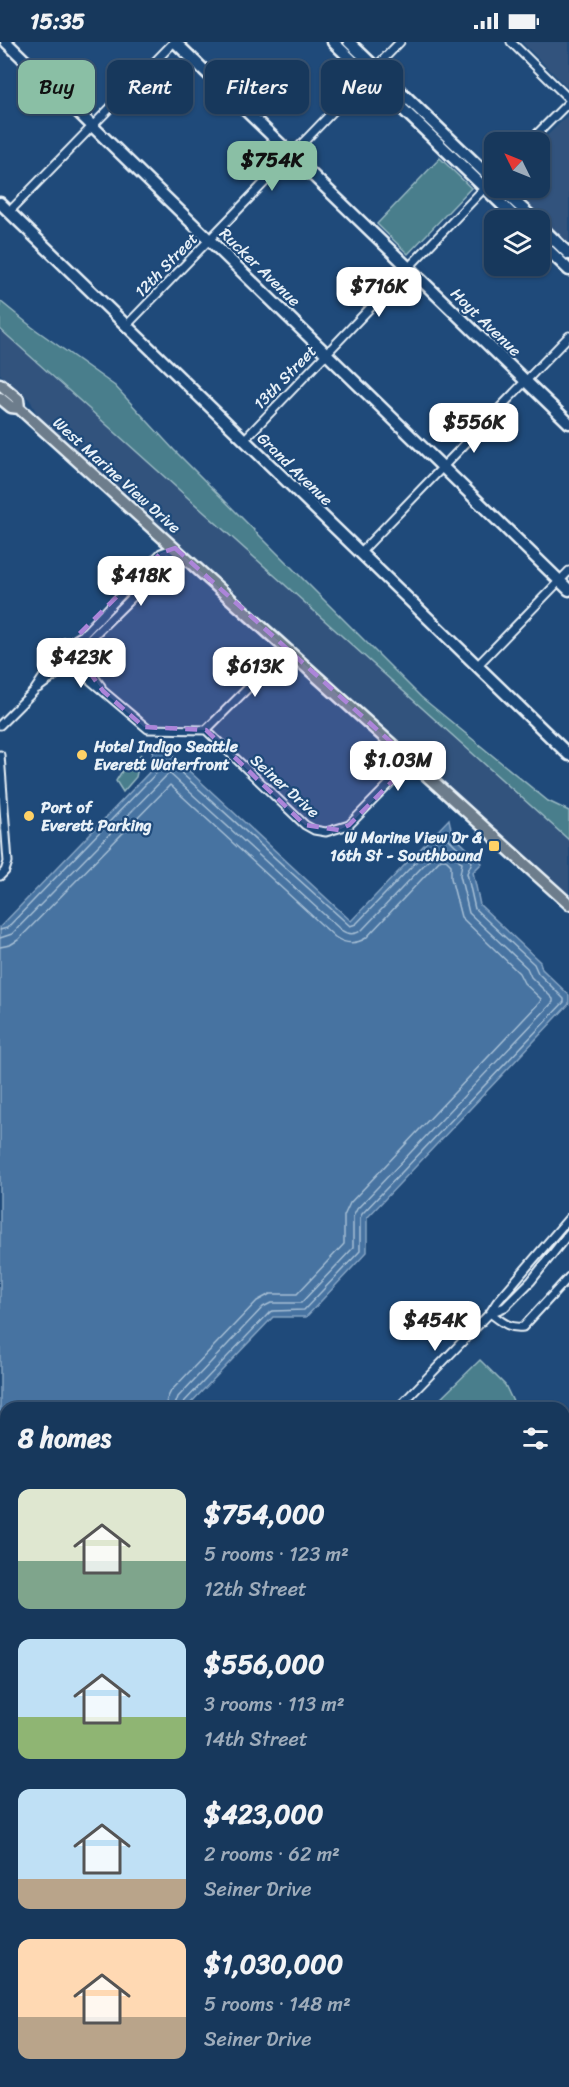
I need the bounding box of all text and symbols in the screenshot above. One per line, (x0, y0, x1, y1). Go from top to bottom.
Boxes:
text: 15:35 (30, 2, 85, 41)
chip: Buy (18, 60, 95, 114)
chip: Rent (107, 60, 193, 114)
chip: Filters (205, 60, 309, 114)
chip: New (321, 60, 403, 114)
north arrow (484, 132, 550, 198)
map controls (484, 132, 550, 276)
pin: $754K (230, 141, 314, 192)
text: $754K (241, 143, 303, 178)
button: layers (484, 210, 550, 276)
street label: Rucker Avenue (212, 220, 308, 314)
street label: 12th Street (127, 225, 205, 305)
pin: $716K (337, 267, 421, 318)
text: $716K (351, 269, 407, 304)
street label: Hoyt Avenue (443, 280, 529, 364)
street label: 13th Street (246, 338, 324, 416)
pin: $556K (432, 403, 516, 454)
text: $556K (443, 405, 505, 440)
street label: West Marine View Drive (46, 409, 188, 541)
street label: Grand Avenue (250, 425, 340, 513)
pin: $418K (99, 556, 183, 607)
text: $418K (112, 558, 170, 593)
pin: $423K (39, 638, 123, 689)
text: $423K (51, 640, 111, 675)
pin: $613K (213, 647, 297, 698)
text: $613K (227, 649, 283, 684)
place label: Hotel Indigo Seattle Everett Waterfront (93, 732, 239, 779)
pin: $1.03M (349, 741, 447, 792)
text: $1.03M (364, 743, 432, 778)
street label: Seiner Drive (243, 746, 327, 826)
marker: Hotel Indigo Seattle Everett Waterfront (75, 748, 89, 762)
place label: Port of Everett Parking (41, 793, 152, 840)
marker: Port of Everett Parking (22, 809, 36, 823)
place label: W Marine View Dr & 16th St - Southbound (330, 823, 484, 870)
marker: W Marine View Dr & 16th St - Southbound (487, 839, 501, 853)
pin: $454K (393, 1301, 477, 1352)
text: $454K (404, 1303, 466, 1338)
text: 8 homes (18, 1415, 111, 1461)
icon: filters (519, 1422, 552, 1455)
text: $754,000 (204, 1491, 325, 1537)
icon: home (66, 1513, 138, 1585)
text: 5 rooms · 123 m² (204, 1537, 349, 1572)
text: 12th Street (204, 1572, 307, 1607)
text: $556,000 (204, 1641, 324, 1687)
icon: home (66, 1663, 138, 1735)
text: 3 rooms · 113 m² (204, 1687, 345, 1722)
text: 14th Street (204, 1722, 308, 1757)
text: $423,000 (204, 1791, 323, 1837)
icon: home (66, 1813, 138, 1885)
text: 2 rooms · 62 m² (204, 1837, 340, 1872)
text: Seiner Drive (204, 1872, 311, 1907)
text: $1,030,000 (204, 1941, 343, 1987)
icon: home (66, 1963, 138, 2035)
text: 5 rooms · 148 m² (204, 1987, 351, 2022)
text: Seiner Drive (204, 2022, 311, 2057)

